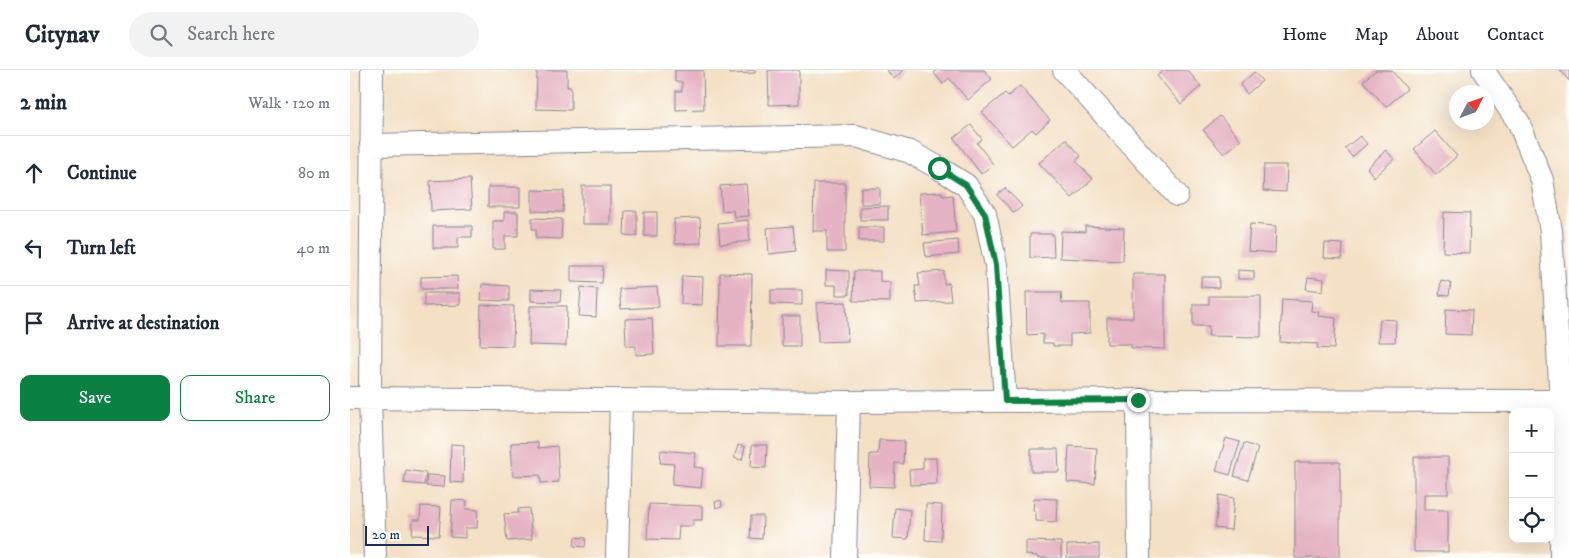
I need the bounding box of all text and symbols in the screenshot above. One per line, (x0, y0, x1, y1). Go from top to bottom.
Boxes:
search box (129, 12, 479, 57)
text: Citynav (25, 20, 99, 50)
icon: search (147, 21, 175, 49)
text: Search here (187, 23, 275, 46)
text: Home (1282, 24, 1327, 46)
text: Map (1355, 24, 1388, 46)
text: About (1416, 24, 1459, 46)
text: Contact (1487, 24, 1544, 46)
north arrow (1449, 85, 1494, 130)
text: 2 min (20, 90, 67, 116)
text: Walk · 120 m (248, 93, 330, 113)
route start (928, 157, 951, 180)
icon: ahead (20, 159, 48, 187)
text: Continue (67, 162, 137, 185)
text: 80 m (298, 163, 330, 183)
icon: left (20, 234, 48, 262)
text: Turn left (67, 237, 136, 260)
text: 40 m (297, 238, 330, 258)
icon: arrive (20, 309, 48, 337)
text: Arrive at destination (67, 312, 219, 335)
button: Save (20, 375, 170, 421)
button: Share (180, 375, 330, 421)
route end (1127, 389, 1150, 412)
map controls (1509, 408, 1554, 543)
button: + (1509, 408, 1554, 453)
button: − (1509, 453, 1554, 498)
button: locate (1509, 498, 1554, 543)
scale bar (365, 523, 429, 546)
text: 20 m (372, 526, 400, 544)

